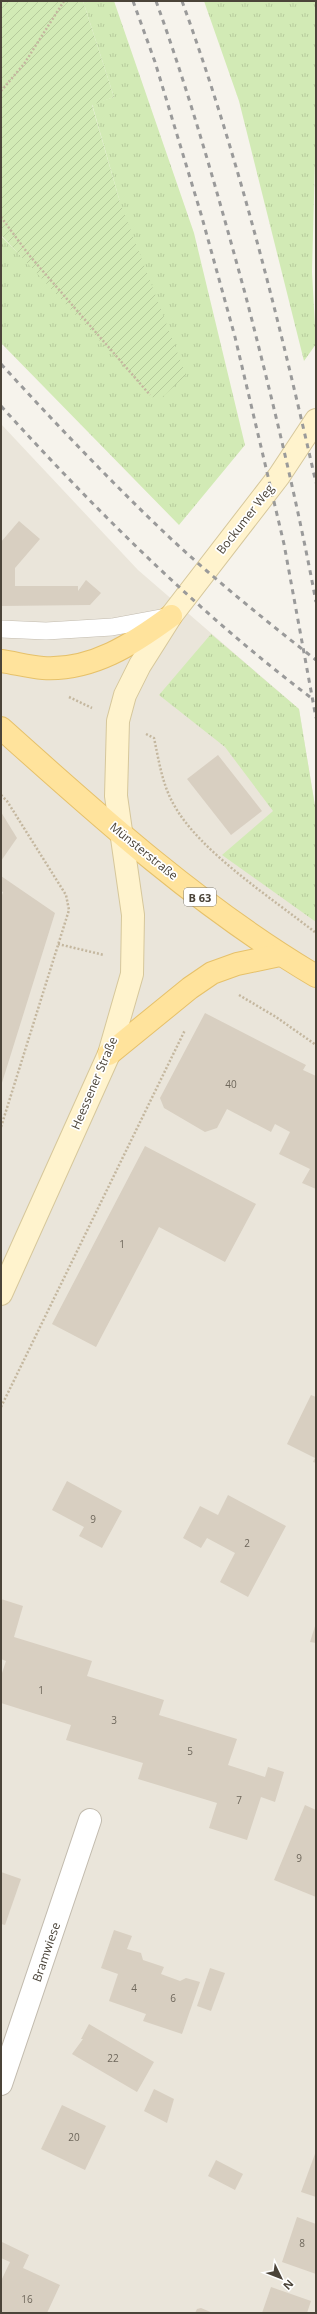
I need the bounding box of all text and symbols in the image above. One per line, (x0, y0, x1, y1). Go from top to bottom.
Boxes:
street label: Bockumer Weg (212, 480, 278, 558)
street label: Münsterstraße (106, 818, 182, 884)
road number: B 63 (184, 888, 216, 906)
street label: Heessener Straße (67, 1034, 121, 1132)
house number: 40 (225, 1077, 237, 1091)
house number: 1 (119, 1237, 125, 1251)
house number: 9 (90, 1512, 96, 1526)
house number: 2 (244, 1536, 250, 1550)
house number: 1 (38, 1683, 44, 1697)
house number: 3 (111, 1713, 117, 1727)
house number: 5 (187, 1744, 193, 1758)
house number: 7 (236, 1793, 242, 1807)
house number: 9 (296, 1851, 302, 1865)
street label: Bramwiese (28, 1920, 64, 1984)
house number: 4 (131, 1981, 137, 1995)
house number: 6 (170, 1991, 176, 2005)
house number: 22 (107, 2051, 119, 2065)
house number: 20 (68, 2130, 80, 2144)
house number: 8 (299, 2236, 305, 2250)
north arrow (261, 2258, 301, 2298)
text: N (280, 2277, 297, 2294)
house number: 16 (21, 2292, 33, 2306)

